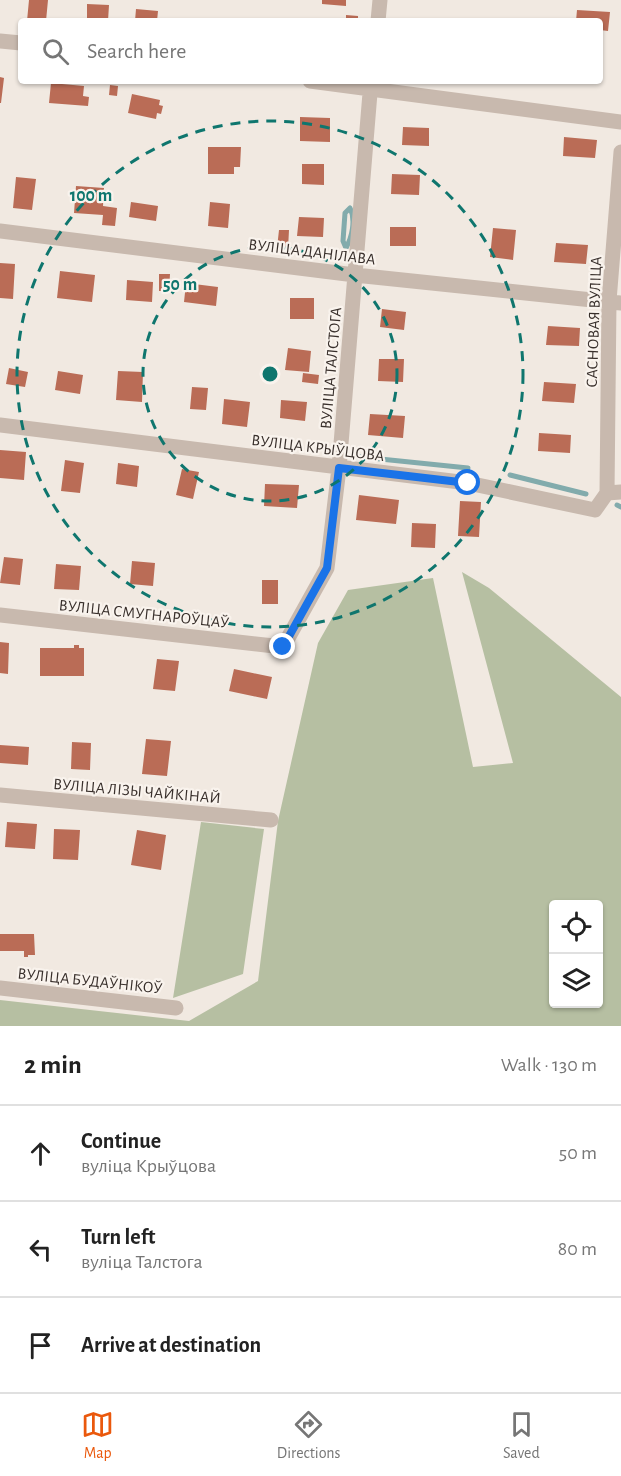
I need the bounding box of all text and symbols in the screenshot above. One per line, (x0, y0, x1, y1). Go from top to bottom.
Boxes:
search box (18, 18, 603, 84)
icon: search (39, 35, 72, 68)
text: Search here (87, 40, 186, 62)
text: 100 m (70, 187, 112, 205)
street label: ВУЛІЦА ДАНІЛАВА (247, 236, 377, 268)
street label: САСНОВАЯ ВУЛІЦА (584, 256, 604, 388)
text: 50 m (163, 276, 197, 294)
street label: ВУЛІЦА ТАЛСТОГА (318, 306, 344, 430)
centre of rings (260, 364, 280, 384)
street label: ВУЛІЦА КРЫЎЦОВА (250, 431, 386, 464)
route start (454, 469, 480, 495)
street label: ВУЛІЦА СМУГНАРОЎЦАЎ (58, 596, 230, 631)
route end (269, 633, 295, 659)
street label: ВУЛІЦА ЛІЗЫ ЧАЙКІНАЙ (52, 775, 221, 806)
map controls (549, 900, 603, 1008)
button: locate (549, 900, 603, 954)
button: layers (549, 954, 603, 1008)
street label: ВУЛІЦА БУДАЎНІКОЎ (17, 964, 163, 997)
text: 2 min (24, 1052, 82, 1078)
text: Walk · 130 m (501, 1055, 597, 1075)
text: Continue (81, 1130, 161, 1152)
icon: ahead (24, 1137, 57, 1170)
text: 50 m (559, 1143, 597, 1163)
text: вуліца Крыўцова (81, 1156, 216, 1176)
text: Turn left (81, 1226, 155, 1248)
icon: left (24, 1233, 57, 1266)
text: 80 m (558, 1239, 597, 1259)
text: вуліца Талстога (81, 1252, 203, 1272)
icon: arrive (24, 1329, 57, 1362)
text: Arrive at destination (81, 1334, 261, 1356)
tab: Map (81, 1408, 114, 1463)
tab: Directions (277, 1408, 341, 1463)
tab: Saved (503, 1408, 540, 1463)

